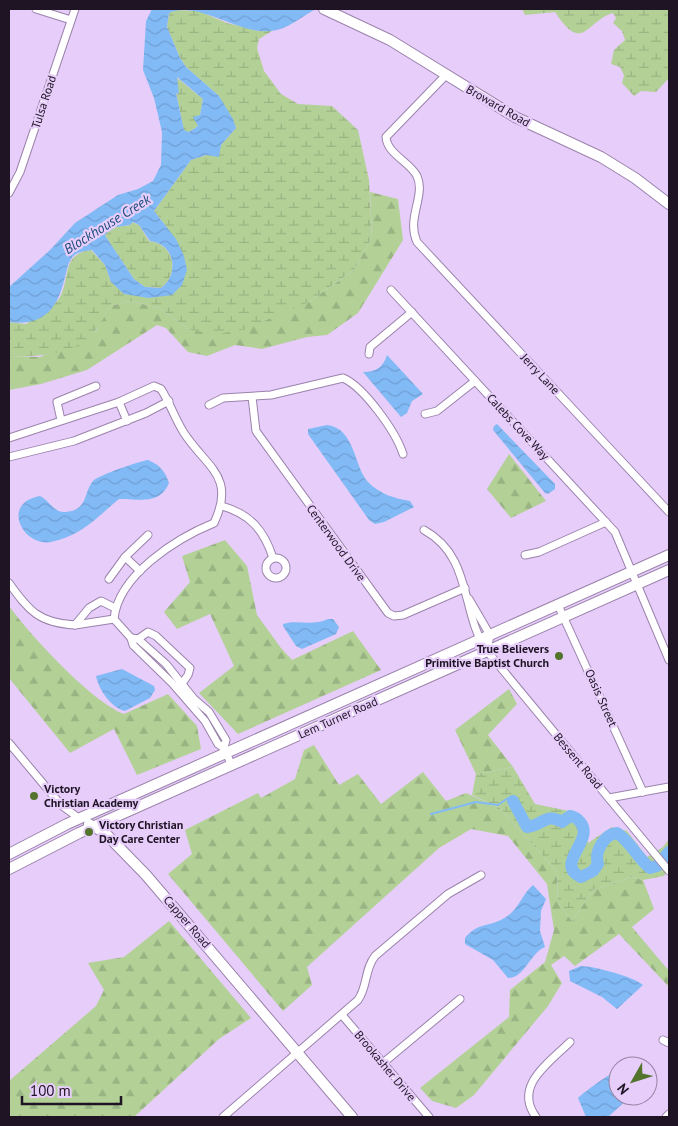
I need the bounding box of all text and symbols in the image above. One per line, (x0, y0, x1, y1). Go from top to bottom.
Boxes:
street label: Tulsa Road (28, 73, 59, 130)
street label: Broward Road (464, 81, 533, 130)
water label: Blockhouse Creek (60, 190, 154, 258)
street label: Jerry Lane (517, 349, 563, 397)
street label: Calebs Cove Way (484, 390, 553, 463)
street label: Centerwood Drive (304, 501, 369, 584)
place label: True Believers Primitive Baptist Church (425, 641, 549, 670)
marker: True Believers Primitive Baptist Church (553, 650, 565, 662)
street label: Oasis Street (582, 667, 621, 729)
street label: Lem Turner Road (296, 693, 380, 742)
street label: Bessent Road (551, 730, 606, 792)
place label: Victory Christian Academy (43, 781, 139, 810)
marker: Victory Christian Academy (28, 790, 40, 802)
place label: Victory Christian Day Care Center (98, 817, 183, 846)
marker: Victory Christian Day Care Center (83, 826, 95, 838)
street label: Capper Road (161, 892, 214, 951)
street label: Brookasher Drive (352, 1027, 419, 1104)
north arrow (608, 1056, 658, 1106)
scale bar (22, 1074, 121, 1106)
text: N (613, 1080, 633, 1098)
text: 100 m (30, 1081, 71, 1100)

